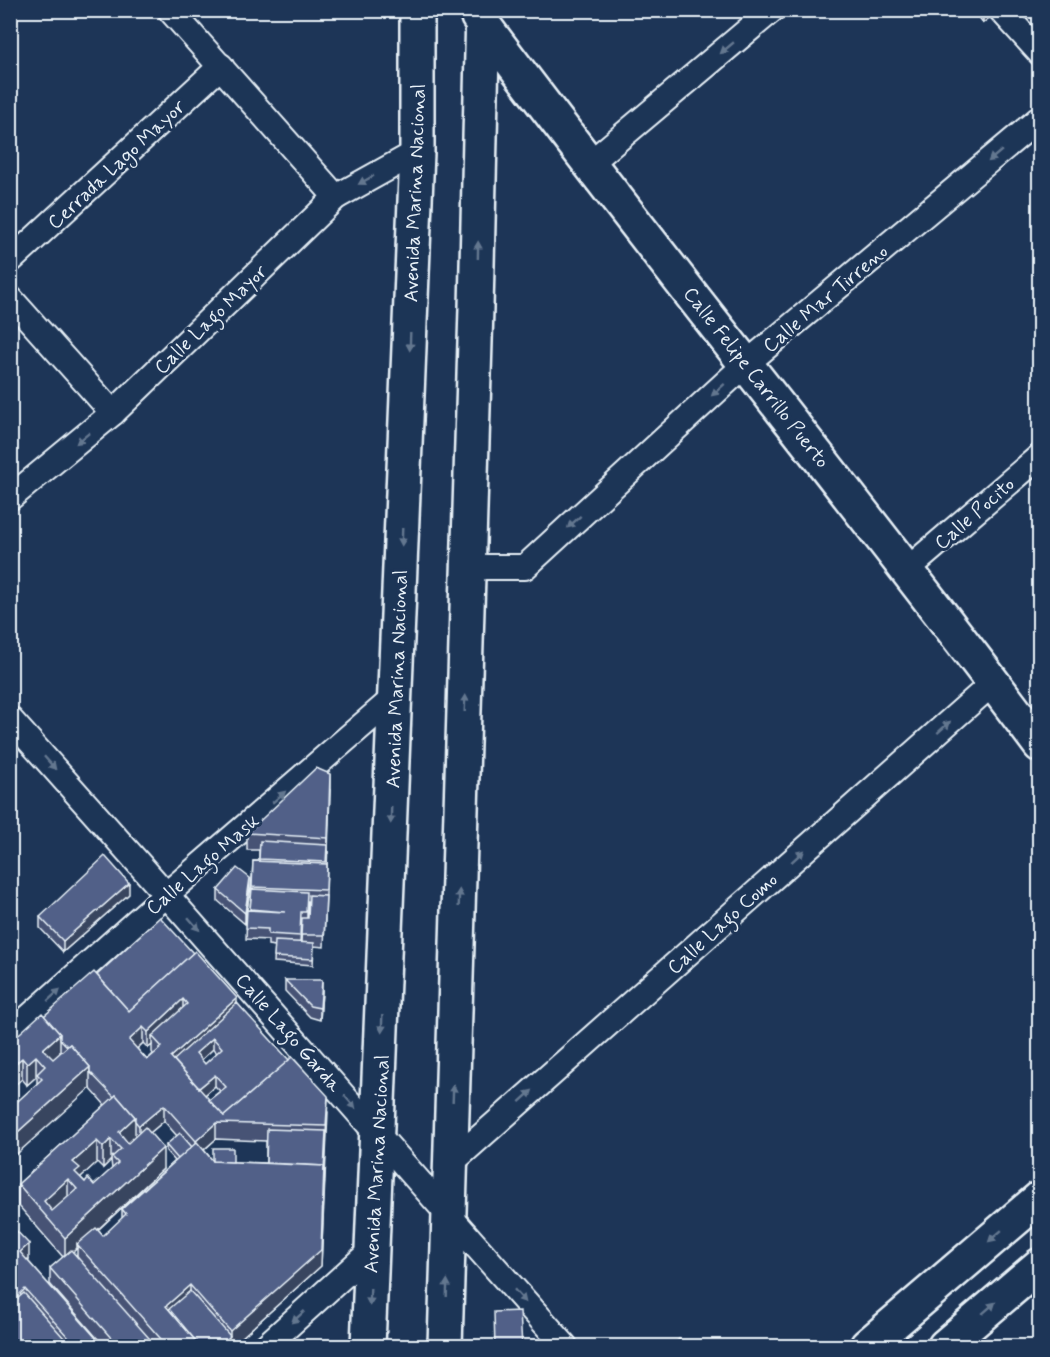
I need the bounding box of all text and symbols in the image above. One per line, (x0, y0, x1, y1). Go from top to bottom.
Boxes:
one-way arrow (720, 41, 735, 54)
street label: Avenida Marina Nacional (398, 83, 433, 303)
street label: Cerrada Lago Mayor (42, 94, 193, 237)
one-way arrow (988, 149, 1003, 162)
one-way arrow (357, 175, 374, 185)
street label: Calle Mar Tirreno (758, 239, 894, 360)
one-way arrow (473, 240, 482, 259)
street label: Calle Lago Mayor (149, 259, 275, 382)
street label: Calle Felipe Carrillo Puerto (676, 282, 835, 474)
one-way arrow (405, 332, 414, 351)
one-way arrow (710, 383, 725, 397)
one-way arrow (76, 431, 91, 444)
street label: Calle Pocito (929, 472, 1021, 557)
one-way arrow (567, 515, 582, 528)
one-way arrow (397, 527, 406, 546)
street label: Avenida Marina Nacional (380, 569, 415, 789)
one-way arrow (460, 694, 469, 713)
one-way arrow (936, 721, 951, 734)
one-way arrow (43, 755, 56, 770)
one-way arrow (271, 791, 286, 804)
one-way arrow (386, 806, 395, 825)
street label: Calle Lago Mask (141, 808, 267, 923)
one-way arrow (790, 850, 805, 863)
street label: Calle Lago Como (662, 867, 786, 983)
one-way arrow (454, 889, 463, 908)
one-way arrow (187, 916, 200, 931)
street label: Calle Lago Garda (227, 968, 348, 1100)
one-way arrow (46, 989, 61, 1002)
one-way arrow (378, 1015, 387, 1034)
street label: Avenida Marina Nacional (358, 1054, 397, 1274)
one-way arrow (448, 1084, 458, 1103)
one-way arrow (518, 1090, 533, 1103)
one-way arrow (343, 1094, 356, 1109)
one-way arrow (988, 1229, 1003, 1242)
one-way arrow (442, 1279, 451, 1298)
one-way arrow (365, 1288, 375, 1307)
one-way arrow (513, 1288, 526, 1303)
one-way arrow (981, 1302, 996, 1315)
one-way arrow (290, 1310, 305, 1324)

